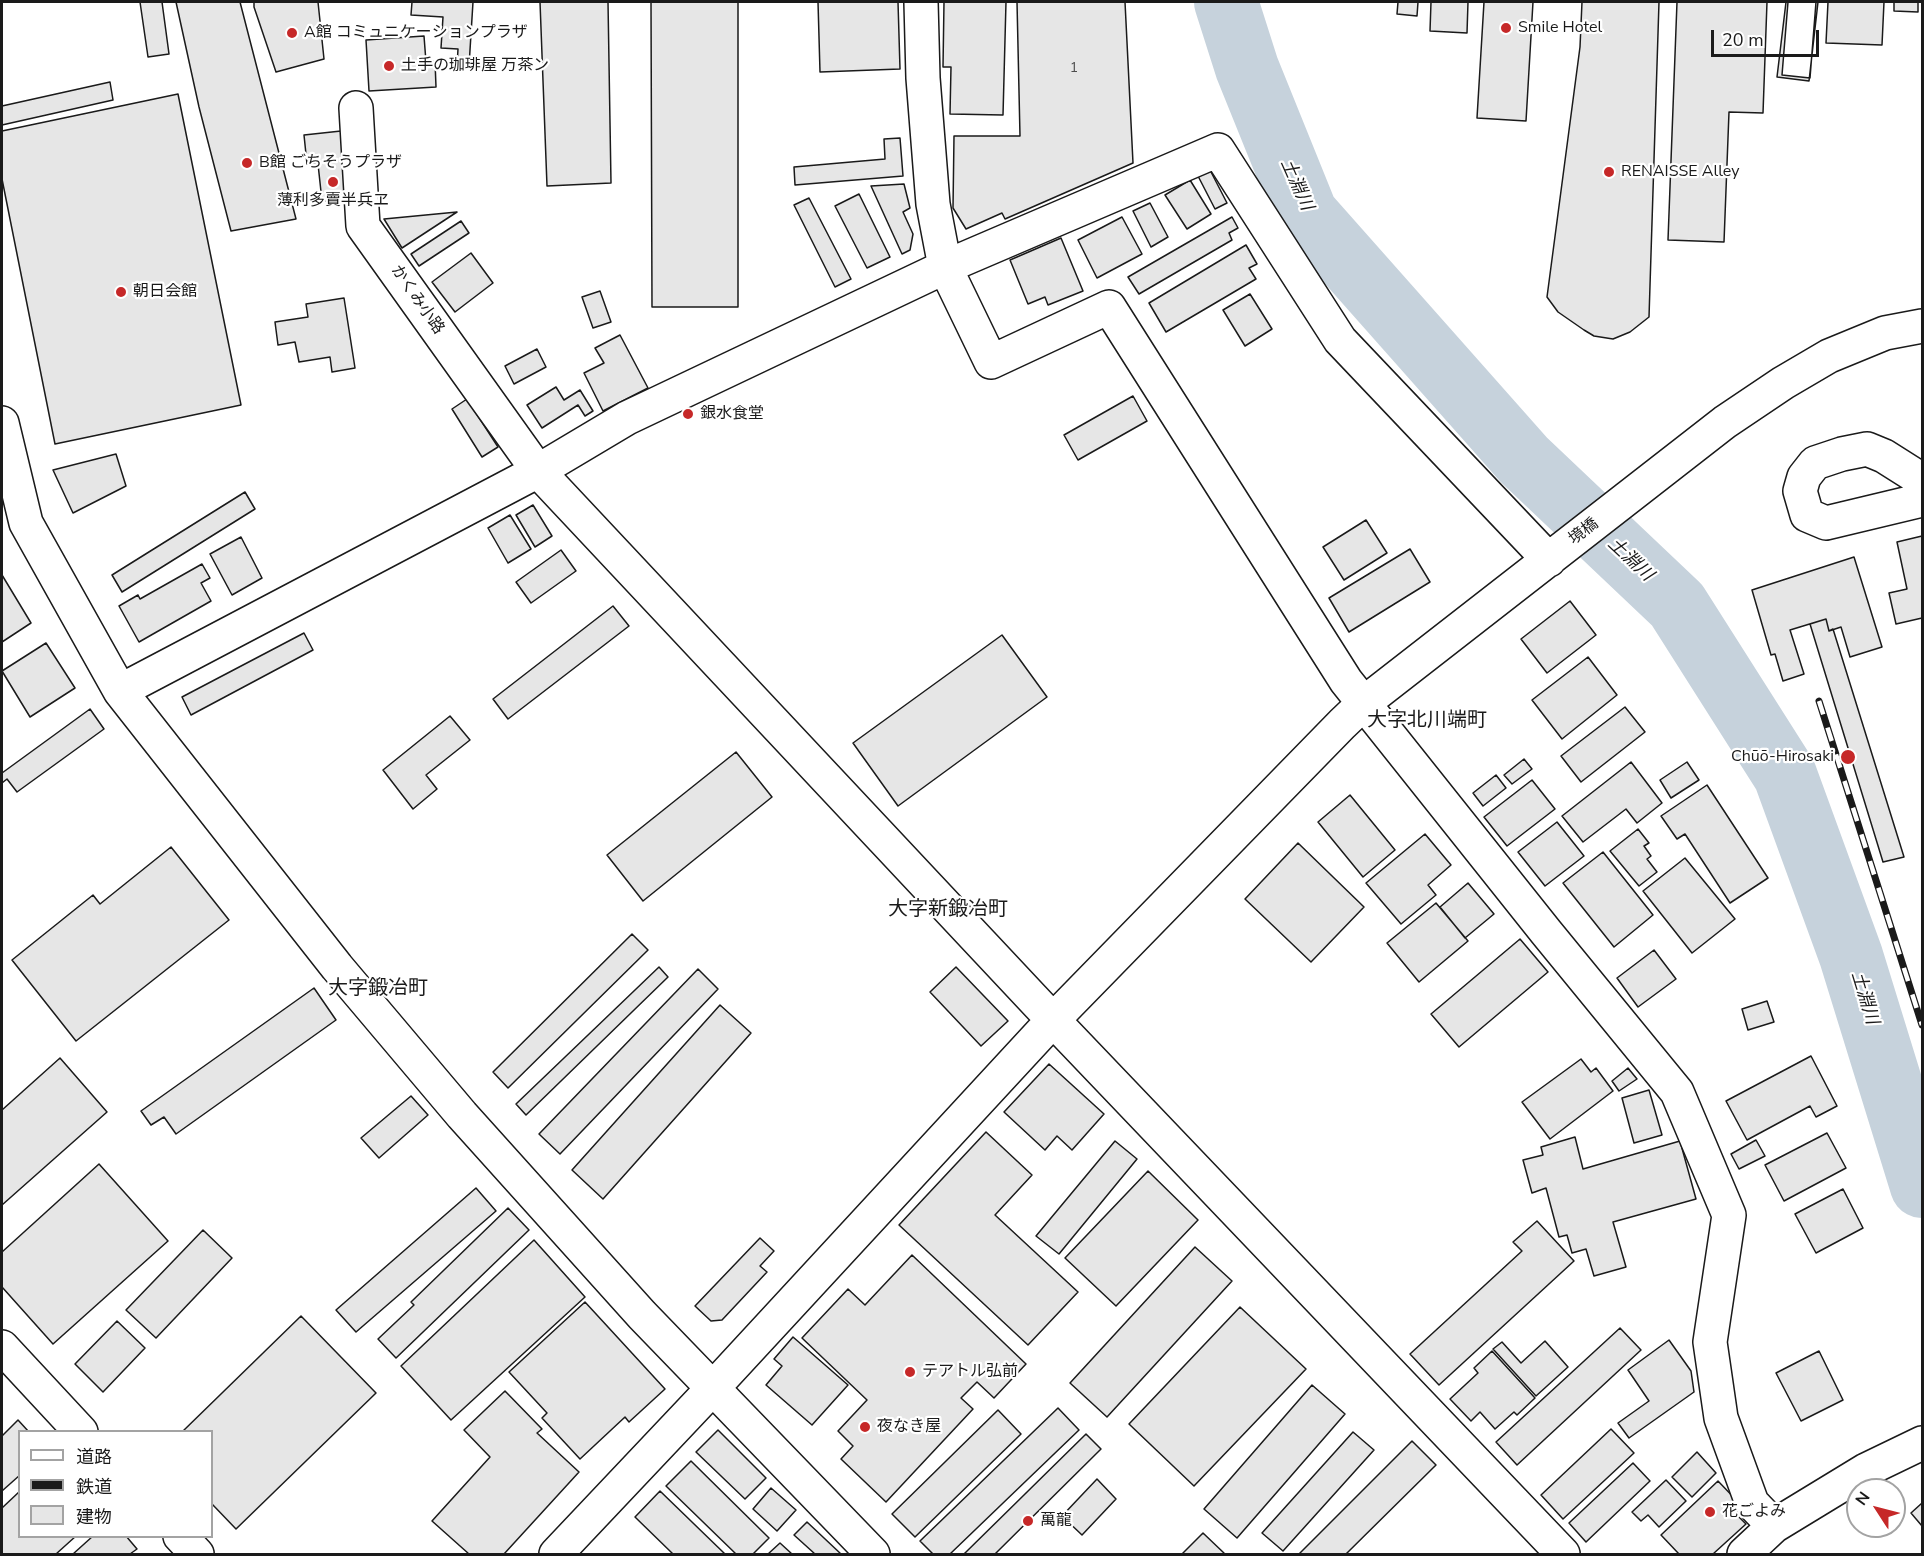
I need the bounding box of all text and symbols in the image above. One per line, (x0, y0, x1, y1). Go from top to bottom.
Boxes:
place label: Smile Hotel (1518, 18, 1602, 38)
scale bar (1714, 18, 1822, 56)
marker: Smile Hotel (1499, 21, 1513, 35)
place label: A館 コミュニケーションプラザ (304, 23, 528, 43)
marker: A館 コミュニケーションプラザ (285, 26, 299, 40)
text: 20 m (1722, 28, 1764, 52)
place label: 土手の珈琲屋 万茶ン (401, 56, 549, 76)
marker: 土手の珈琲屋 万茶ン (382, 59, 396, 73)
house number: 1 (1070, 61, 1078, 77)
place label: B館 ごちそうプラザ (259, 153, 402, 173)
marker: B館 ごちそうプラザ (240, 156, 254, 170)
water label: 土淵川 (1275, 156, 1317, 214)
place label: RENAISSE Alley (1621, 162, 1739, 182)
marker: RENAISSE Alley (1602, 165, 1616, 179)
marker: 薄利多賣半兵ヱ (326, 175, 340, 189)
place label: 薄利多賣半兵ヱ (277, 191, 389, 211)
street label: かくみ小路 (386, 262, 448, 338)
place label: 朝日会館 (133, 282, 197, 302)
marker: 朝日会館 (114, 285, 128, 299)
place label: 銀水食堂 (700, 404, 764, 424)
marker: 銀水食堂 (681, 407, 695, 421)
street label: 境橋 (1565, 515, 1603, 549)
water label: 土淵川 (1603, 534, 1657, 586)
district label: 大字北川端町 (1367, 709, 1487, 733)
place label: Chūō-Hirosaki (1731, 747, 1834, 767)
marker: Chūō-Hirosaki (1839, 748, 1857, 766)
district label: 大字新鍛冶町 (888, 898, 1008, 922)
water label: 土淵川 (1846, 969, 1882, 1027)
district label: 大字鍛冶町 (328, 977, 428, 1001)
place label: テアトル弘前 (922, 1362, 1018, 1382)
marker: テアトル弘前 (903, 1365, 917, 1379)
place label: 夜なき屋 (877, 1417, 941, 1437)
marker: 夜なき屋 (858, 1420, 872, 1434)
legend (18, 1430, 213, 1538)
text: 道路 (76, 1445, 112, 1469)
text: 鉄道 (76, 1475, 112, 1499)
north arrow (1846, 1478, 1906, 1538)
text: N (1851, 1487, 1875, 1510)
place label: 花ごよみ (1722, 1502, 1786, 1522)
text: 建物 (76, 1505, 112, 1529)
marker: 花ごよみ (1703, 1505, 1717, 1519)
place label: 萬龍 (1040, 1511, 1072, 1531)
marker: 萬龍 (1021, 1514, 1035, 1528)

